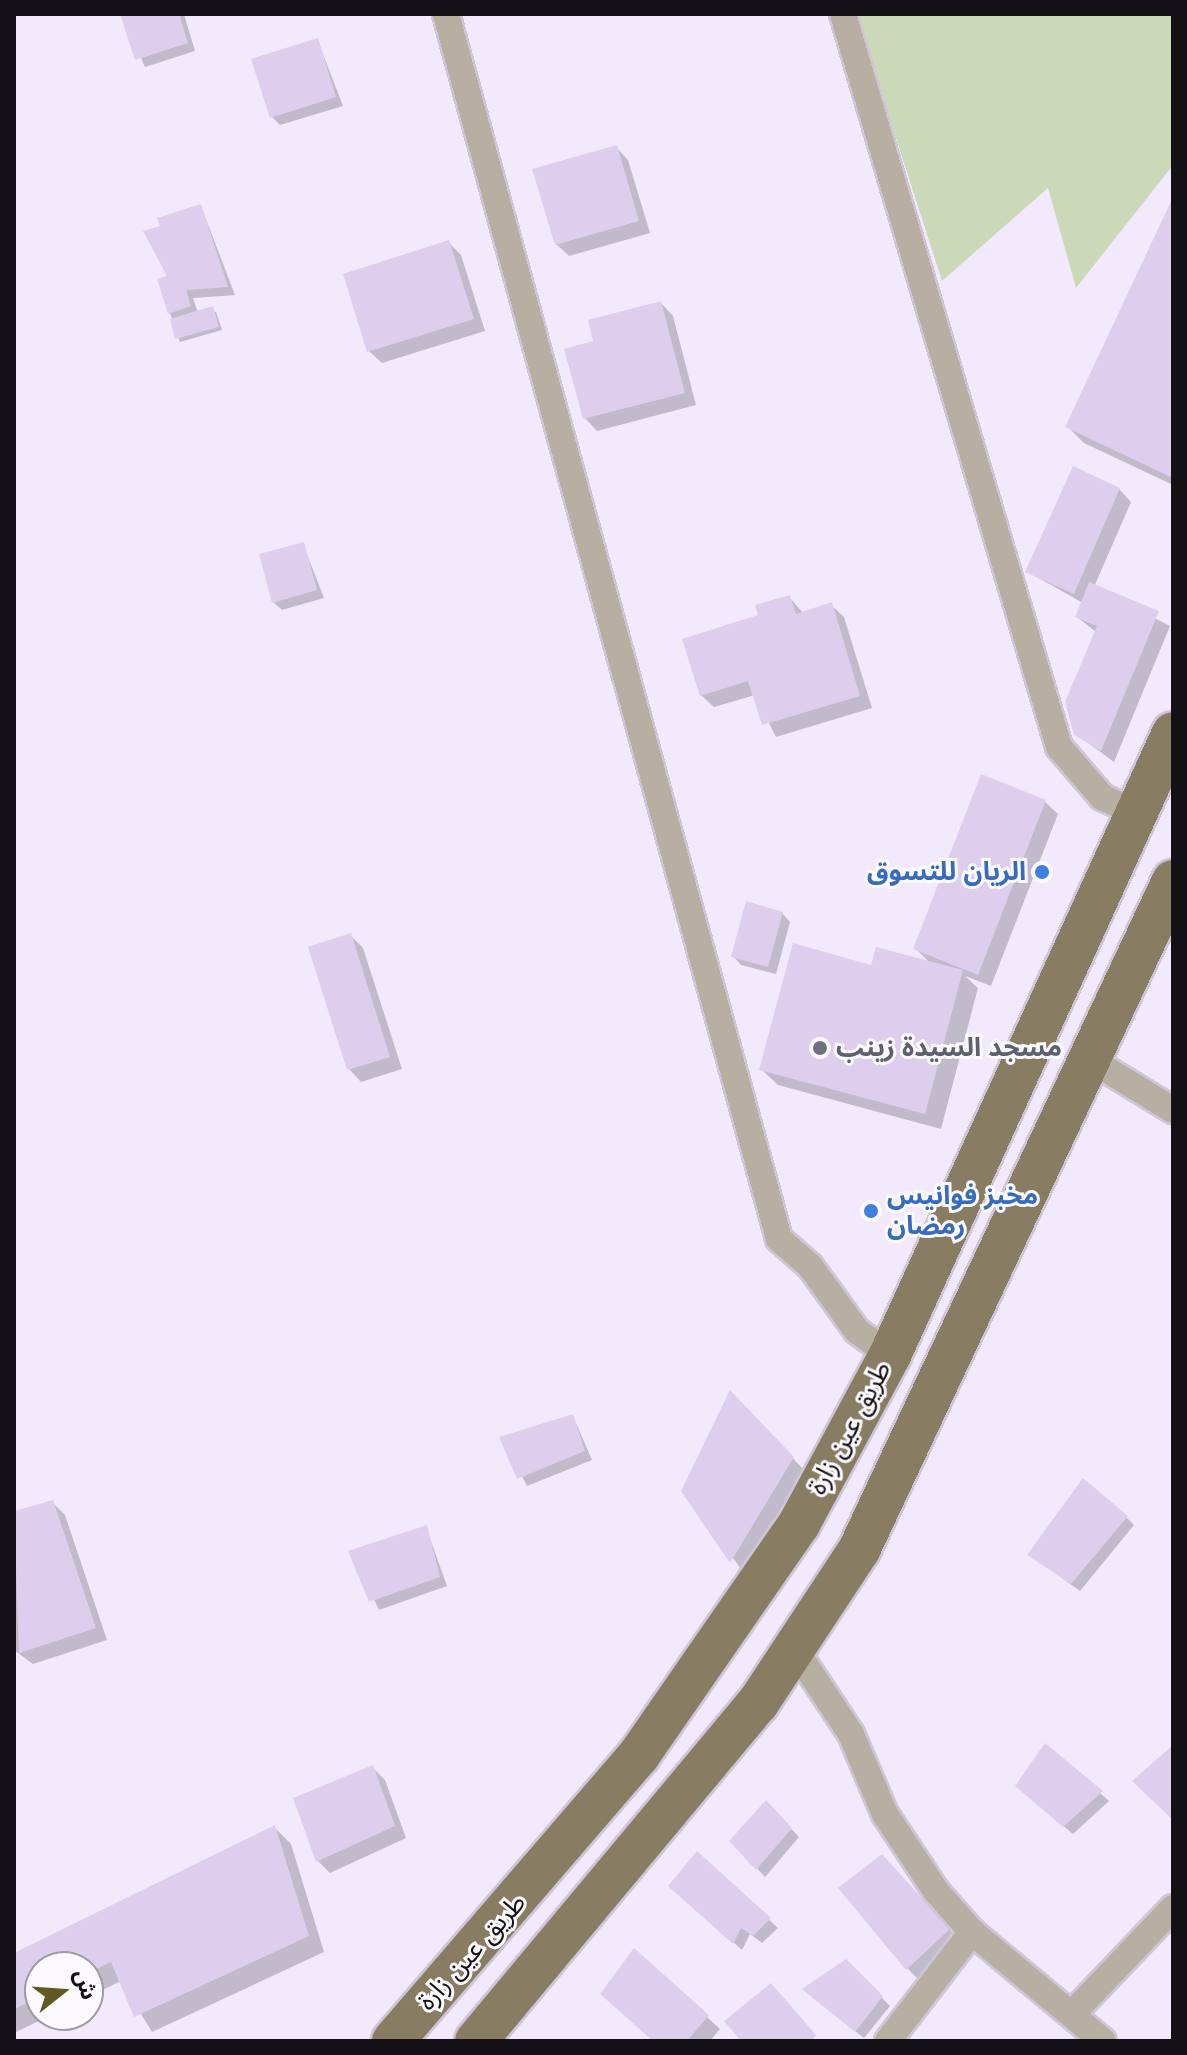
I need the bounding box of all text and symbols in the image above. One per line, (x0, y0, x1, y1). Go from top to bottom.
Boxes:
place label: الريان للتسوق (867, 856, 1026, 888)
marker: الريان للتسوق (1033, 863, 1051, 881)
place label: مسجد السيدة زينب (836, 1032, 1062, 1064)
marker: مسجد السيدة زينب (811, 1039, 829, 1057)
place label: مخبز فوانيس رمضان (887, 1180, 1038, 1242)
marker: مخبز فوانيس رمضان (862, 1202, 880, 1220)
street label: طريق عين زارة (802, 1356, 898, 1500)
street label: طريق عين زارة (411, 1887, 533, 2017)
north arrow (24, 1951, 104, 2031)
text: ش (69, 1966, 102, 2002)

